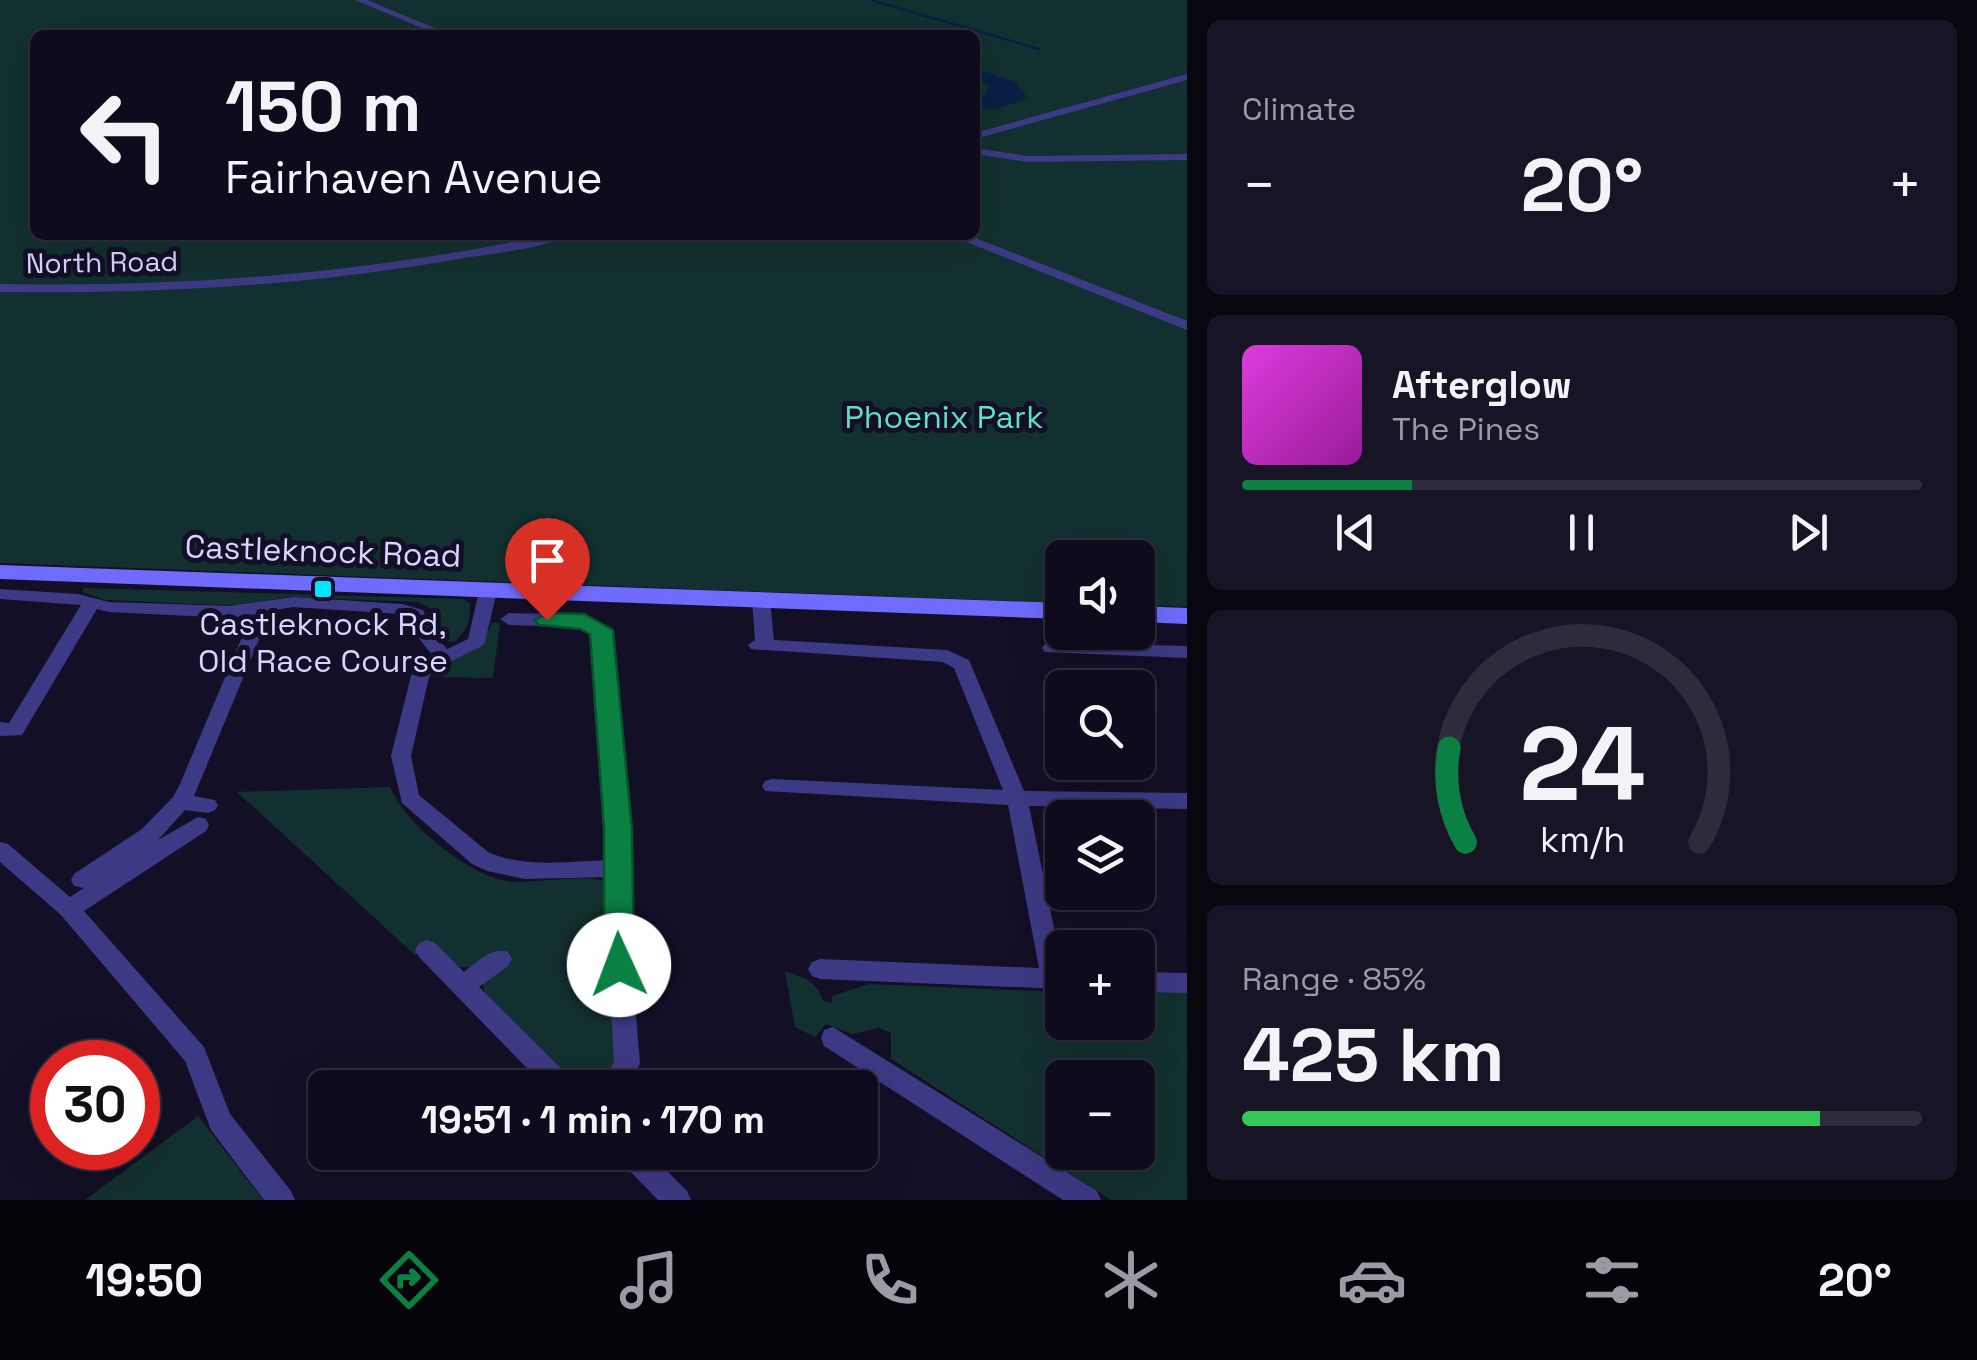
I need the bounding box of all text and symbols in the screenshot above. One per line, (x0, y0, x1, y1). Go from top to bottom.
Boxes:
text: 150 m (225, 62, 422, 151)
icon: left (60, 70, 190, 200)
text: Climate (1242, 89, 1356, 129)
text: 20° (1521, 137, 1643, 233)
text: Fairhaven Avenue (225, 149, 603, 206)
text: − (1242, 150, 1276, 220)
text: + (1888, 150, 1922, 220)
street label: North Road (25, 243, 179, 281)
text: Afterglow (1392, 361, 1572, 409)
park label: Phoenix Park (845, 397, 1043, 437)
text: The Pines (1392, 409, 1540, 449)
icon: previous (1328, 505, 1383, 560)
icon: pause (1554, 505, 1609, 560)
icon: next (1781, 505, 1836, 560)
pin (505, 518, 590, 621)
street label: Castleknock Road (184, 526, 462, 576)
icon: arrive (520, 533, 575, 588)
map controls (1045, 540, 1155, 1170)
button: sound (1045, 540, 1155, 650)
marker: Castleknock Rd, Old Race Course (312, 578, 334, 600)
place label: Castleknock Rd, Old Race Course (198, 604, 448, 681)
button: search (1045, 670, 1155, 780)
text: 24 (1519, 698, 1645, 830)
button: layers (1045, 800, 1155, 910)
text: km/h (1539, 817, 1625, 862)
position arrow (567, 913, 671, 1017)
button: + (1045, 930, 1155, 1040)
text: Range · 85% (1242, 959, 1426, 999)
text: 425 km (1242, 1007, 1505, 1103)
speed limit sign: 30 (30, 1040, 160, 1170)
button: − (1045, 1060, 1155, 1170)
text: 19:51 · 1 min · 170 m (421, 1096, 765, 1144)
icon: directions (374, 1245, 444, 1315)
icon: music (614, 1245, 684, 1315)
icon: phone (855, 1245, 925, 1315)
icon: climate (1096, 1245, 1166, 1315)
icon: car (1337, 1245, 1407, 1315)
icon: filters (1577, 1245, 1647, 1315)
text: 19:50 (85, 1252, 203, 1309)
text: 20° (1818, 1252, 1892, 1309)

